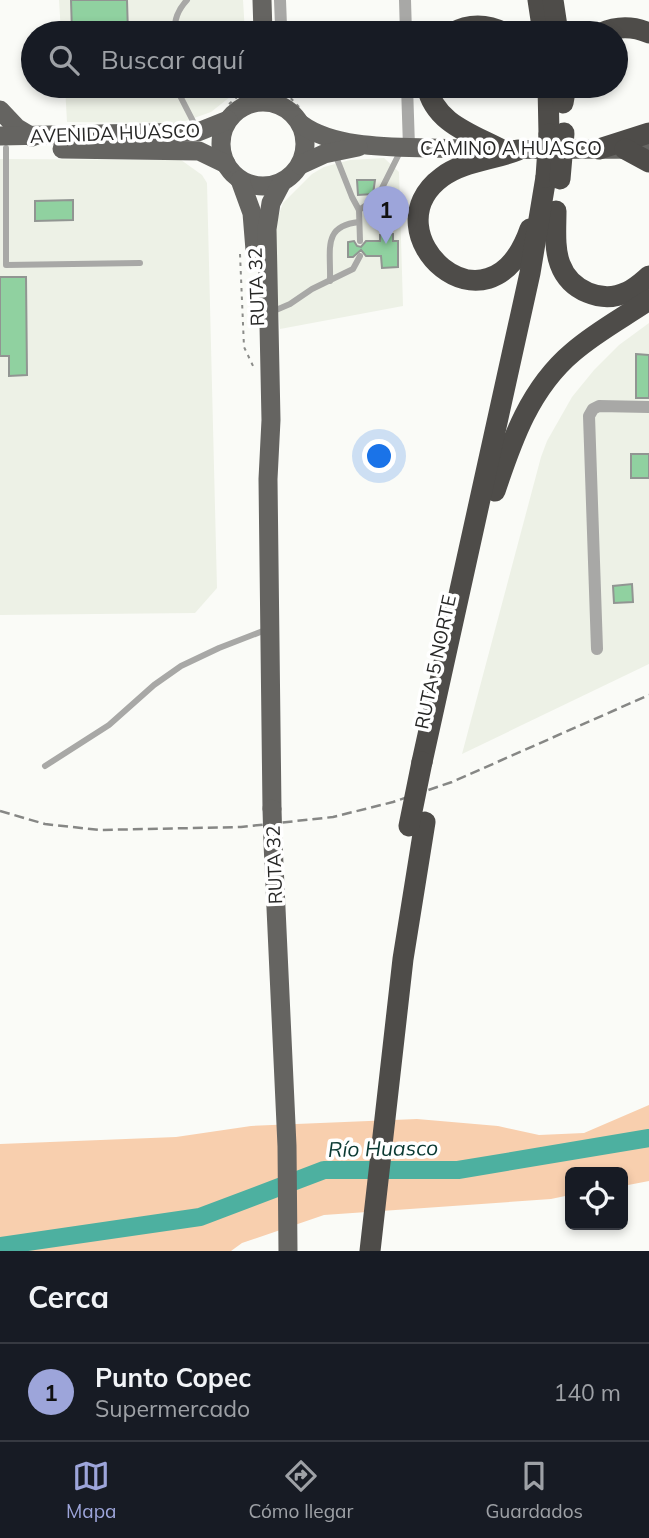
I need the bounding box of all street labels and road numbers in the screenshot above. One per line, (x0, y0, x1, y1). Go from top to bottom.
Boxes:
street label: AVENIDA HUASCO (29, 118, 201, 148)
street label: CAMINO A HUASCO (420, 136, 602, 160)
street label: RUTA 32 (243, 247, 269, 327)
street label: RUTA 5 NORTE (409, 593, 461, 731)
street label: RUTA 32 (261, 825, 287, 905)

